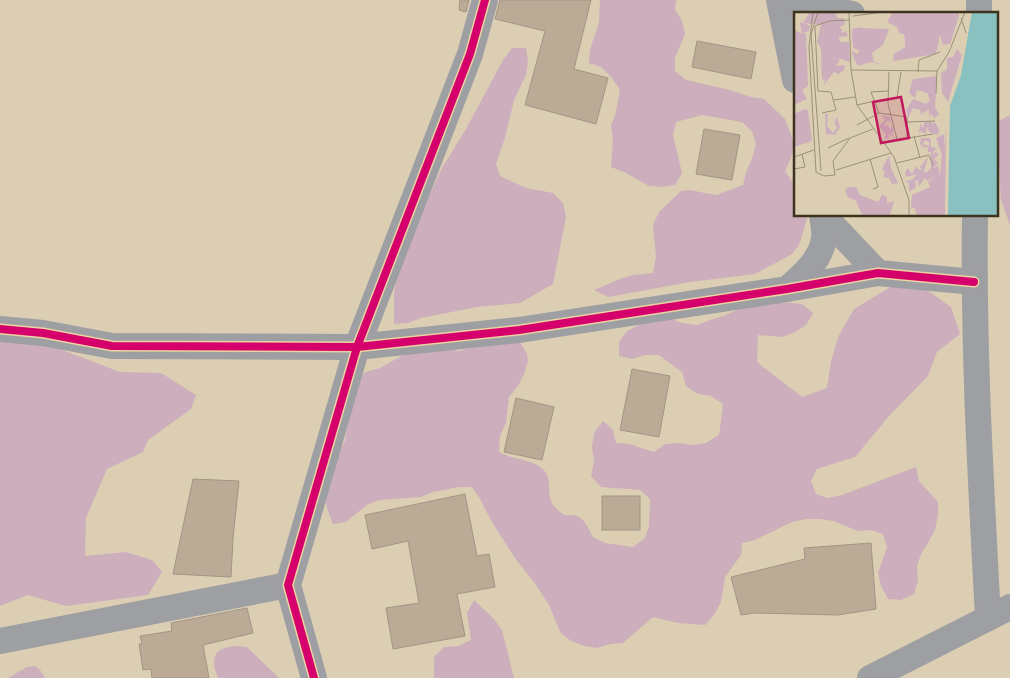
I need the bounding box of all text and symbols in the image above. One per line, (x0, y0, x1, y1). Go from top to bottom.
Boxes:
inset map (794, 12, 998, 216)

